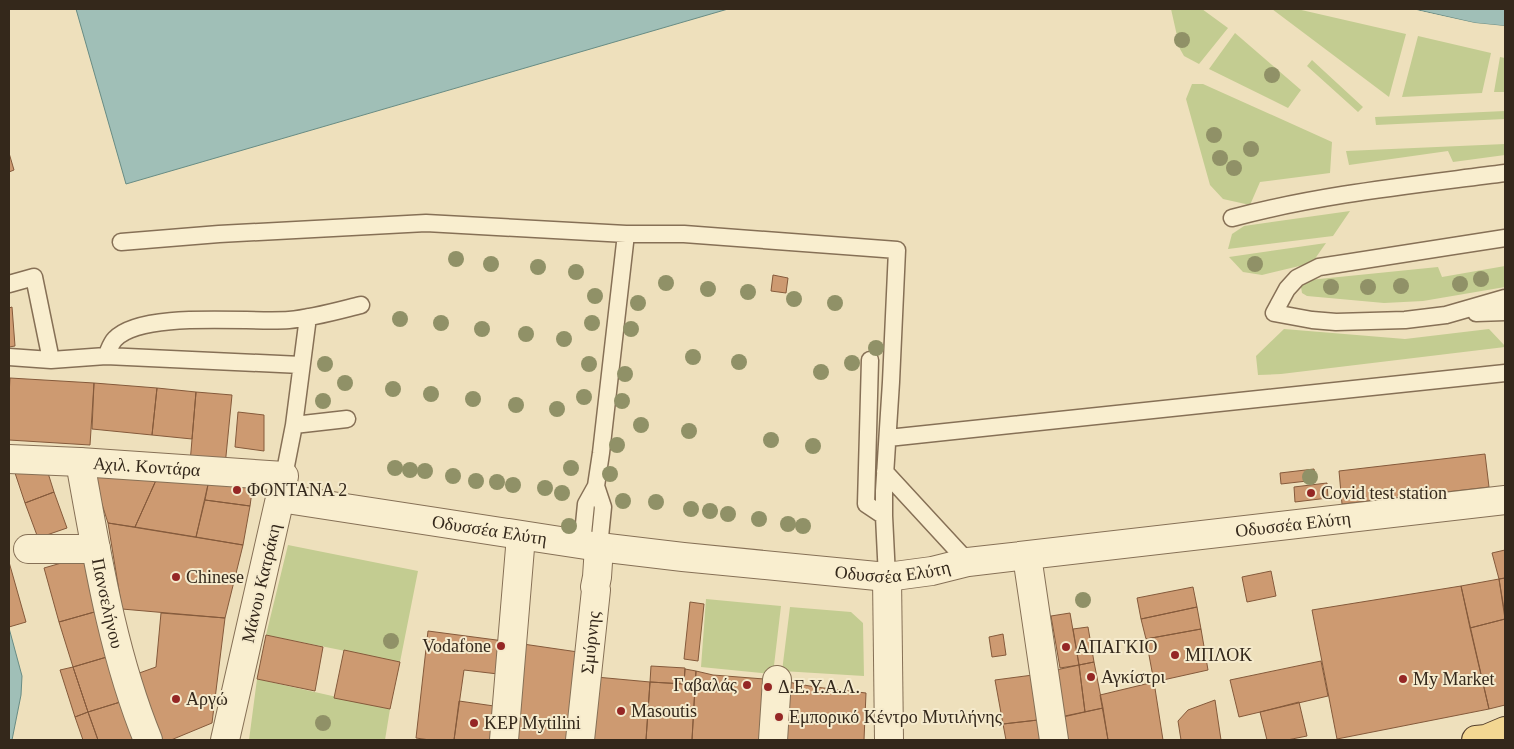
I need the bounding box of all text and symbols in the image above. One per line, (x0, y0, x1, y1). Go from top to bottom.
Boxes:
street label: Αχιλ. Κοντάρα (92, 453, 202, 480)
place label: ΦΟΝΤΑΝΑ 2 (247, 480, 347, 500)
place label: Covid test station (1321, 483, 1447, 503)
marker: ΦΟΝΤΑΝΑ 2 (231, 484, 243, 496)
marker: Covid test station (1305, 487, 1317, 499)
street label: Οδυσσέα Ελύτη (1234, 508, 1352, 541)
street label: Οδυσσέα Ελύτη (431, 511, 549, 549)
street label: Μάνου Κατράκη (238, 521, 284, 645)
street label: Πανσελήνου (88, 556, 127, 651)
street label: Οδυσσέα Ελύτη (834, 557, 952, 587)
place label: Chinese (186, 567, 244, 587)
marker: Chinese (170, 571, 182, 583)
street label: Σμύρνης (577, 610, 604, 675)
place label: Vodafone (422, 636, 491, 656)
place label: ΑΠΑΓΚΙΟ (1076, 637, 1157, 657)
marker: Vodafone (495, 640, 507, 652)
marker: ΑΠΑΓΚΙΟ (1060, 641, 1072, 653)
place label: ΜΠΛΟΚ (1185, 645, 1252, 665)
marker: ΜΠΛΟΚ (1169, 649, 1181, 661)
place label: Αγκίστρι (1101, 667, 1166, 687)
place label: Μy Market (1413, 669, 1494, 689)
marker: Αγκίστρι (1085, 671, 1097, 683)
marker: Μy Market (1397, 673, 1409, 685)
place label: Γαβαλάς (673, 675, 737, 695)
place label: Δ.Ε.Υ.Α.Λ. (778, 677, 860, 697)
marker: Γαβαλάς (741, 679, 753, 691)
marker: Δ.Ε.Υ.Α.Λ. (762, 681, 774, 693)
place label: Αργώ (186, 689, 228, 709)
marker: Αργώ (170, 693, 182, 705)
place label: Masoutis (631, 701, 697, 721)
marker: Masoutis (615, 705, 627, 717)
place label: Εμπορικό Κέντρο Μυτιλήνης (789, 707, 1002, 727)
marker: Εμπορικό Κέντρο Μυτιλήνης (773, 711, 785, 723)
place label: KEP Mytilini (484, 713, 581, 733)
marker: KEP Mytilini (468, 717, 480, 729)

